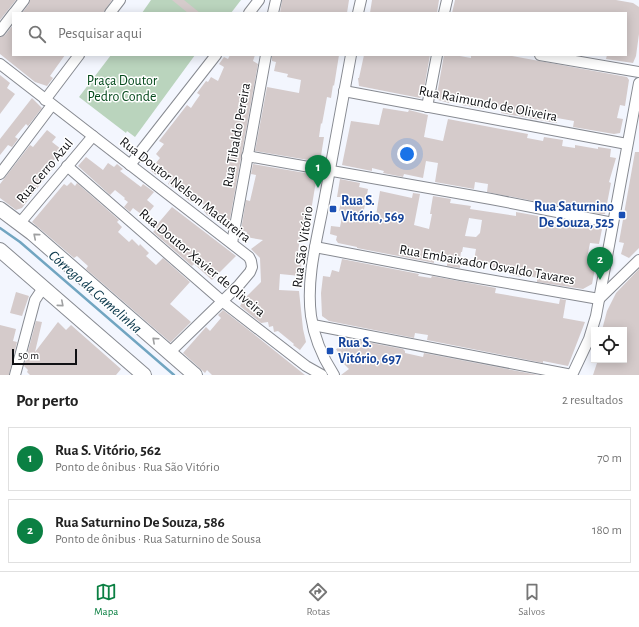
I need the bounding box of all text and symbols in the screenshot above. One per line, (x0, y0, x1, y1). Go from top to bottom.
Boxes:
search box (12, 12, 627, 56)
icon: search (26, 23, 48, 45)
text: Pesquisar aqui (58, 26, 142, 41)
park label: Praça Doutor Pedro Conde (87, 74, 158, 104)
street label: Rua Tibaldo Pereira (221, 81, 253, 188)
street label: Rua Raimundo de Oliveira (418, 84, 559, 124)
street label: Rua Doutor Nelson Madureira (117, 135, 253, 246)
street label: Rua Cerro Azul (14, 136, 76, 206)
your location (397, 144, 417, 164)
pin: 1 (305, 155, 331, 188)
place label: Rua S. Vitório, 569 (341, 194, 404, 224)
place label: Rua Saturnino De Souza, 525 (534, 200, 614, 230)
marker: Rua S. Vitório, 569 (328, 204, 338, 214)
street label: Rua São Vitório (290, 205, 316, 289)
street label: Rua Doutor Xavier de Oliveira (136, 206, 268, 320)
marker: Rua Saturnino De Souza, 525 (617, 210, 627, 220)
one-way arrow (33, 234, 40, 241)
street label: Rua Embaixador Osvaldo Tavares (398, 243, 576, 287)
pin: 2 (587, 247, 613, 280)
water label: Córrego da Gamelinha (46, 248, 144, 336)
one-way arrow (56, 299, 64, 306)
map controls (591, 327, 627, 363)
button: locate (591, 327, 627, 363)
place label: Rua S. Vitório, 697 (338, 336, 401, 366)
one-way arrow (152, 337, 160, 345)
marker: Rua S. Vitório, 697 (325, 346, 335, 356)
scale bar (12, 347, 77, 366)
text: 50 m (18, 350, 39, 361)
text: Por perto (16, 392, 79, 409)
text: 2 resultados (562, 394, 623, 407)
text: Rua S. Vitório, 562 (55, 443, 161, 458)
text: 1 (28, 452, 32, 465)
text: 70 m (597, 452, 622, 465)
text: Ponto de ônibus · Rua São Vitório (55, 461, 220, 474)
text: Rua Saturnino De Souza, 586 (55, 515, 225, 530)
text: 2 (27, 524, 33, 537)
text: 180 m (592, 524, 622, 537)
text: Ponto de ônibus · Rua Saturnino de Sousa (55, 533, 261, 546)
tab: Mapa (94, 581, 118, 618)
tab: Rotas (306, 581, 330, 618)
tab: Salvos (518, 581, 545, 618)

